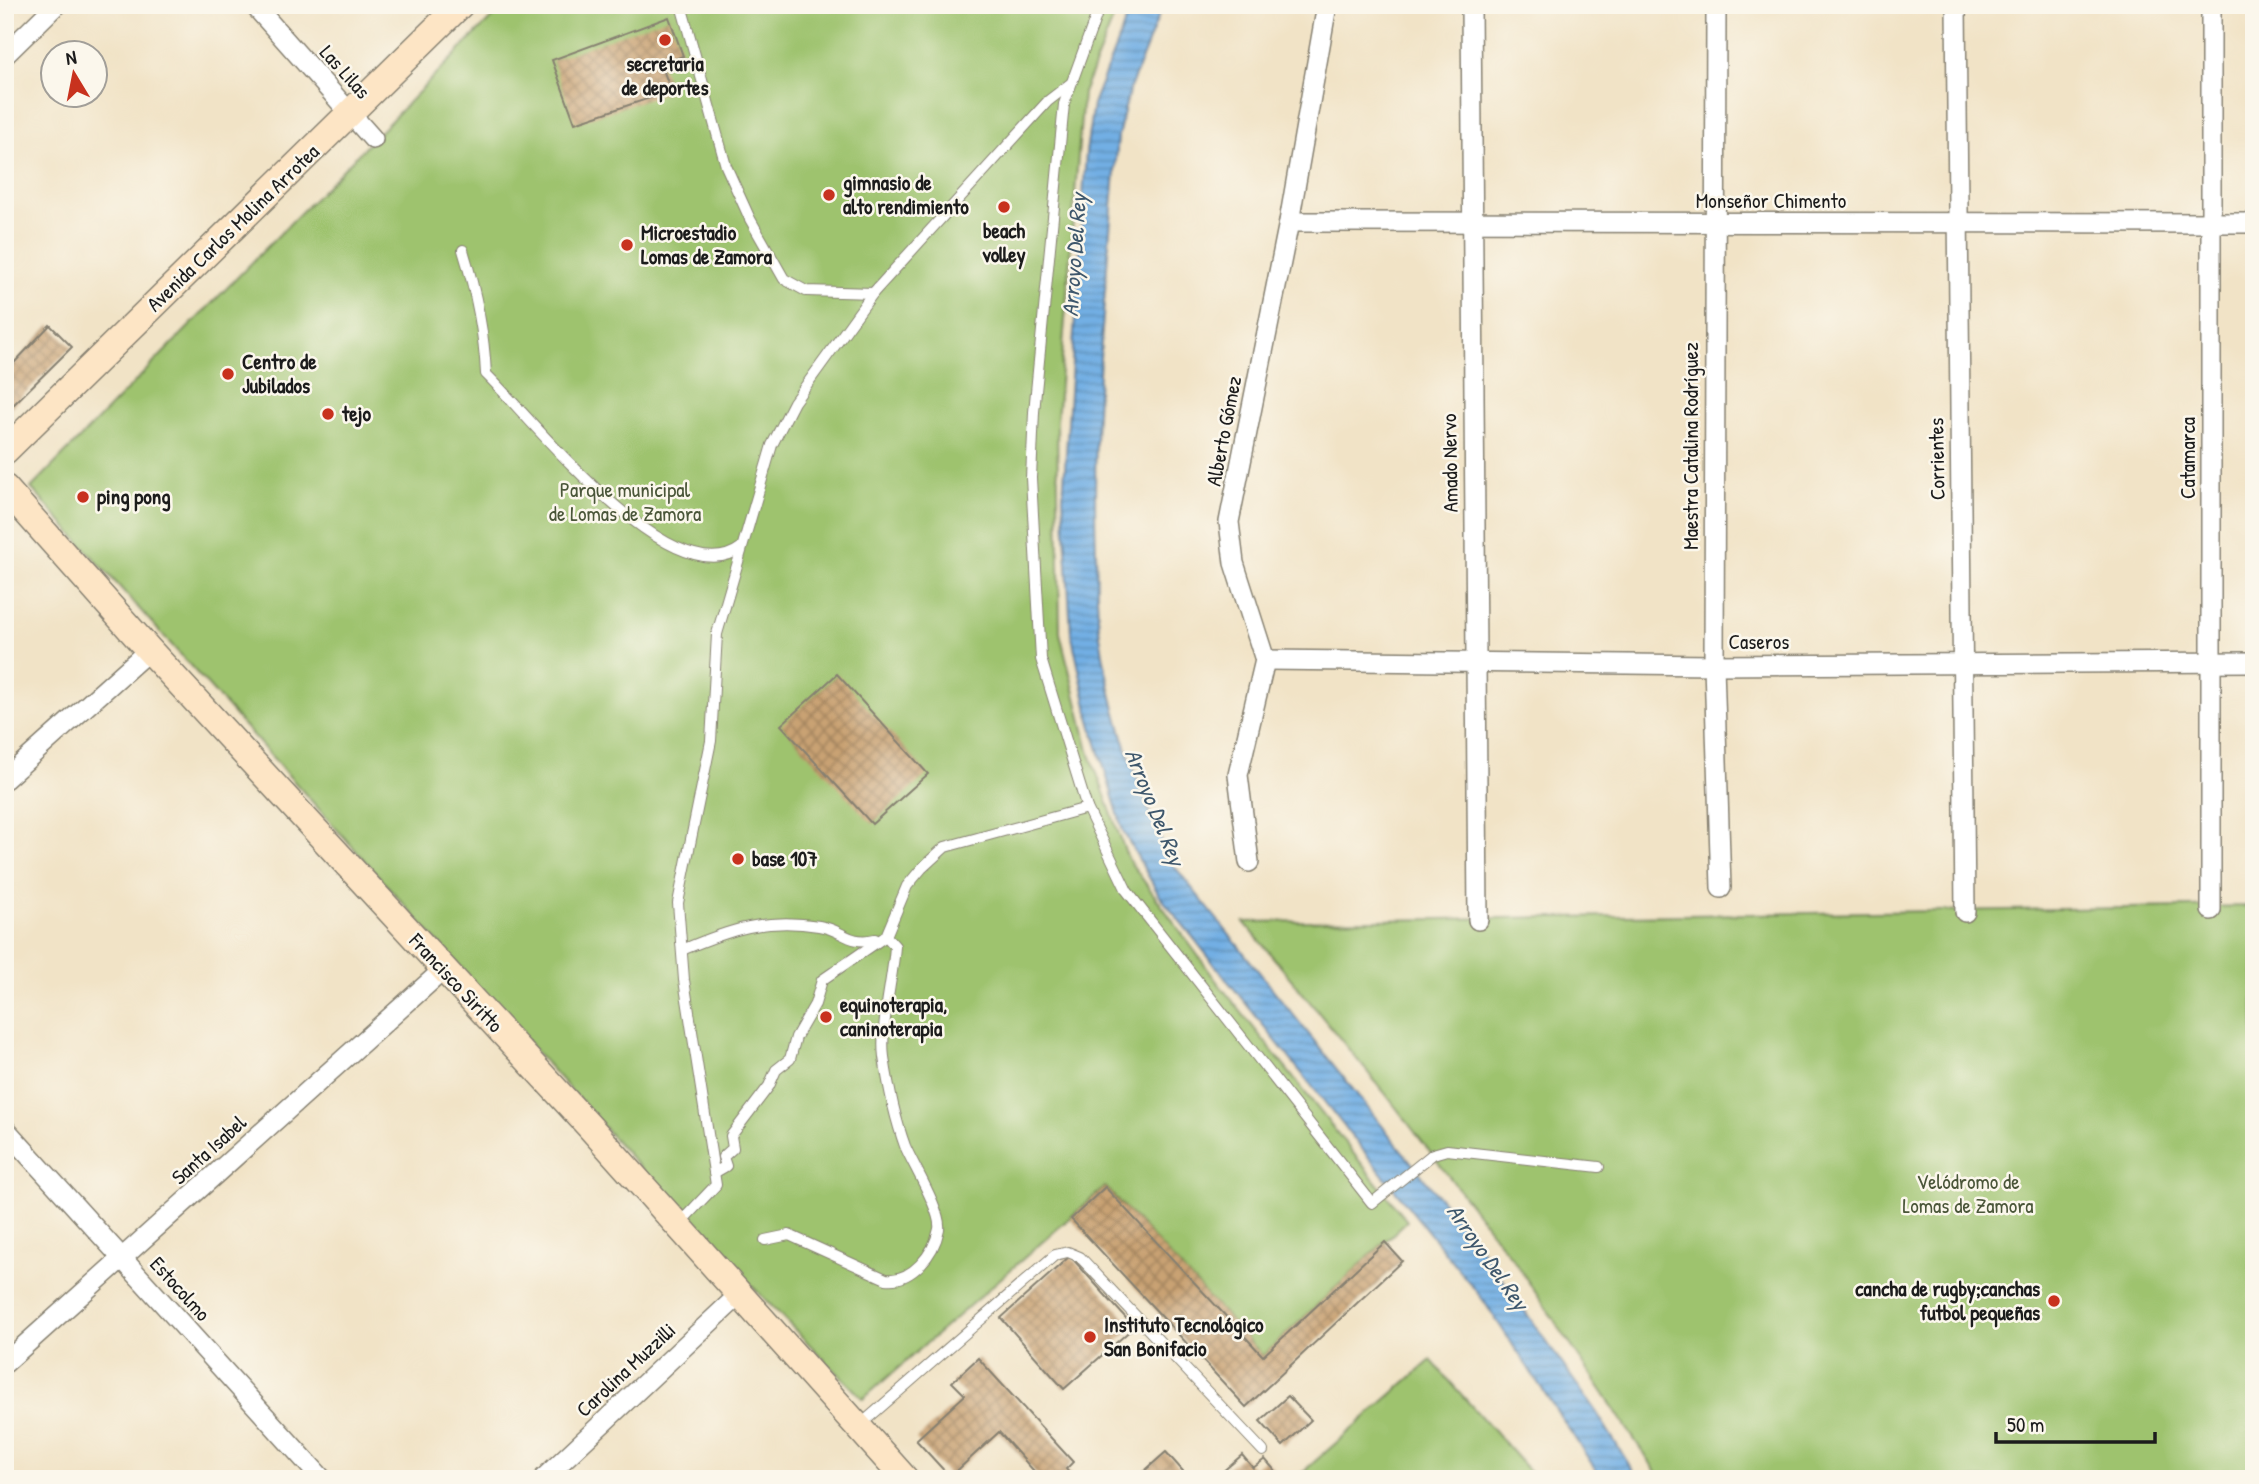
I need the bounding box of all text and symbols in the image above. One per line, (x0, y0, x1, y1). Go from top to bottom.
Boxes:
marker: secretaria de deportes (657, 32, 673, 48)
north arrow (38, 38, 108, 108)
street label: Las Lilas (313, 38, 377, 105)
text: N (64, 44, 78, 71)
place label: secretaria de deportes (621, 49, 709, 103)
street label: Avenida Carlos Molina Arrotea (140, 137, 325, 318)
place label: gimnasio de alto rendimiento (843, 168, 969, 221)
street label: Monseñor Chimento (1696, 186, 1846, 215)
marker: gimnasio de alto rendimiento (821, 187, 837, 203)
water label: Arroyo Del Rey (1054, 190, 1094, 318)
marker: beach volley (996, 199, 1012, 215)
place label: beach volley (982, 216, 1026, 270)
place label: Microestadio Lomas de Zamora (641, 218, 773, 271)
marker: Microestadio Lomas de Zamora (619, 237, 635, 253)
street label: Maestra Catalina Rodríguez (1676, 342, 1705, 550)
place label: Centro de Jubilados (242, 347, 317, 400)
marker: Centro de Jubilados (220, 366, 236, 382)
street label: Alberto Gómez (1199, 373, 1248, 488)
place label: tejo (341, 399, 372, 428)
marker: tejo (320, 406, 336, 422)
street label: Amado Nervo (1434, 413, 1465, 513)
street label: Catamarca (2173, 417, 2202, 499)
street label: Corrientes (1921, 418, 1952, 500)
park label: Parque municipal de Lomas de Zamora (549, 475, 701, 528)
place label: ping pong (97, 482, 171, 512)
marker: ping pong (75, 489, 91, 505)
street label: Caseros (1729, 627, 1789, 656)
water label: Arroyo Del Rey (1117, 744, 1194, 872)
place label: base 107 (752, 844, 818, 873)
marker: base 107 (730, 851, 746, 867)
street label: Francisco Siritto (402, 926, 510, 1039)
place label: equinoterapia, caninoterapia (840, 990, 947, 1044)
marker: equinoterapia, caninoterapia (818, 1009, 834, 1025)
street label: Santa Isabel (165, 1108, 253, 1191)
park label: Velódromo de Lomas de Zamora (1902, 1167, 2034, 1220)
water label: Arroyo Del Rey (1440, 1197, 1538, 1319)
street label: Estocolmo (143, 1250, 217, 1327)
place label: cancha de rugby;canchas futbol pequeñas (1855, 1274, 2040, 1328)
marker: cancha de rugby;canchas futbol pequeñas (2046, 1293, 2062, 1309)
place label: Instituto Tecnológico San Bonifacio (1104, 1310, 1264, 1363)
street label: Carolina Muzzilli (570, 1316, 682, 1423)
marker: Instituto Tecnológico San Bonifacio (1082, 1329, 1098, 1345)
scale bar (1996, 1400, 2156, 1444)
text: 50 m (2007, 1410, 2044, 1439)

